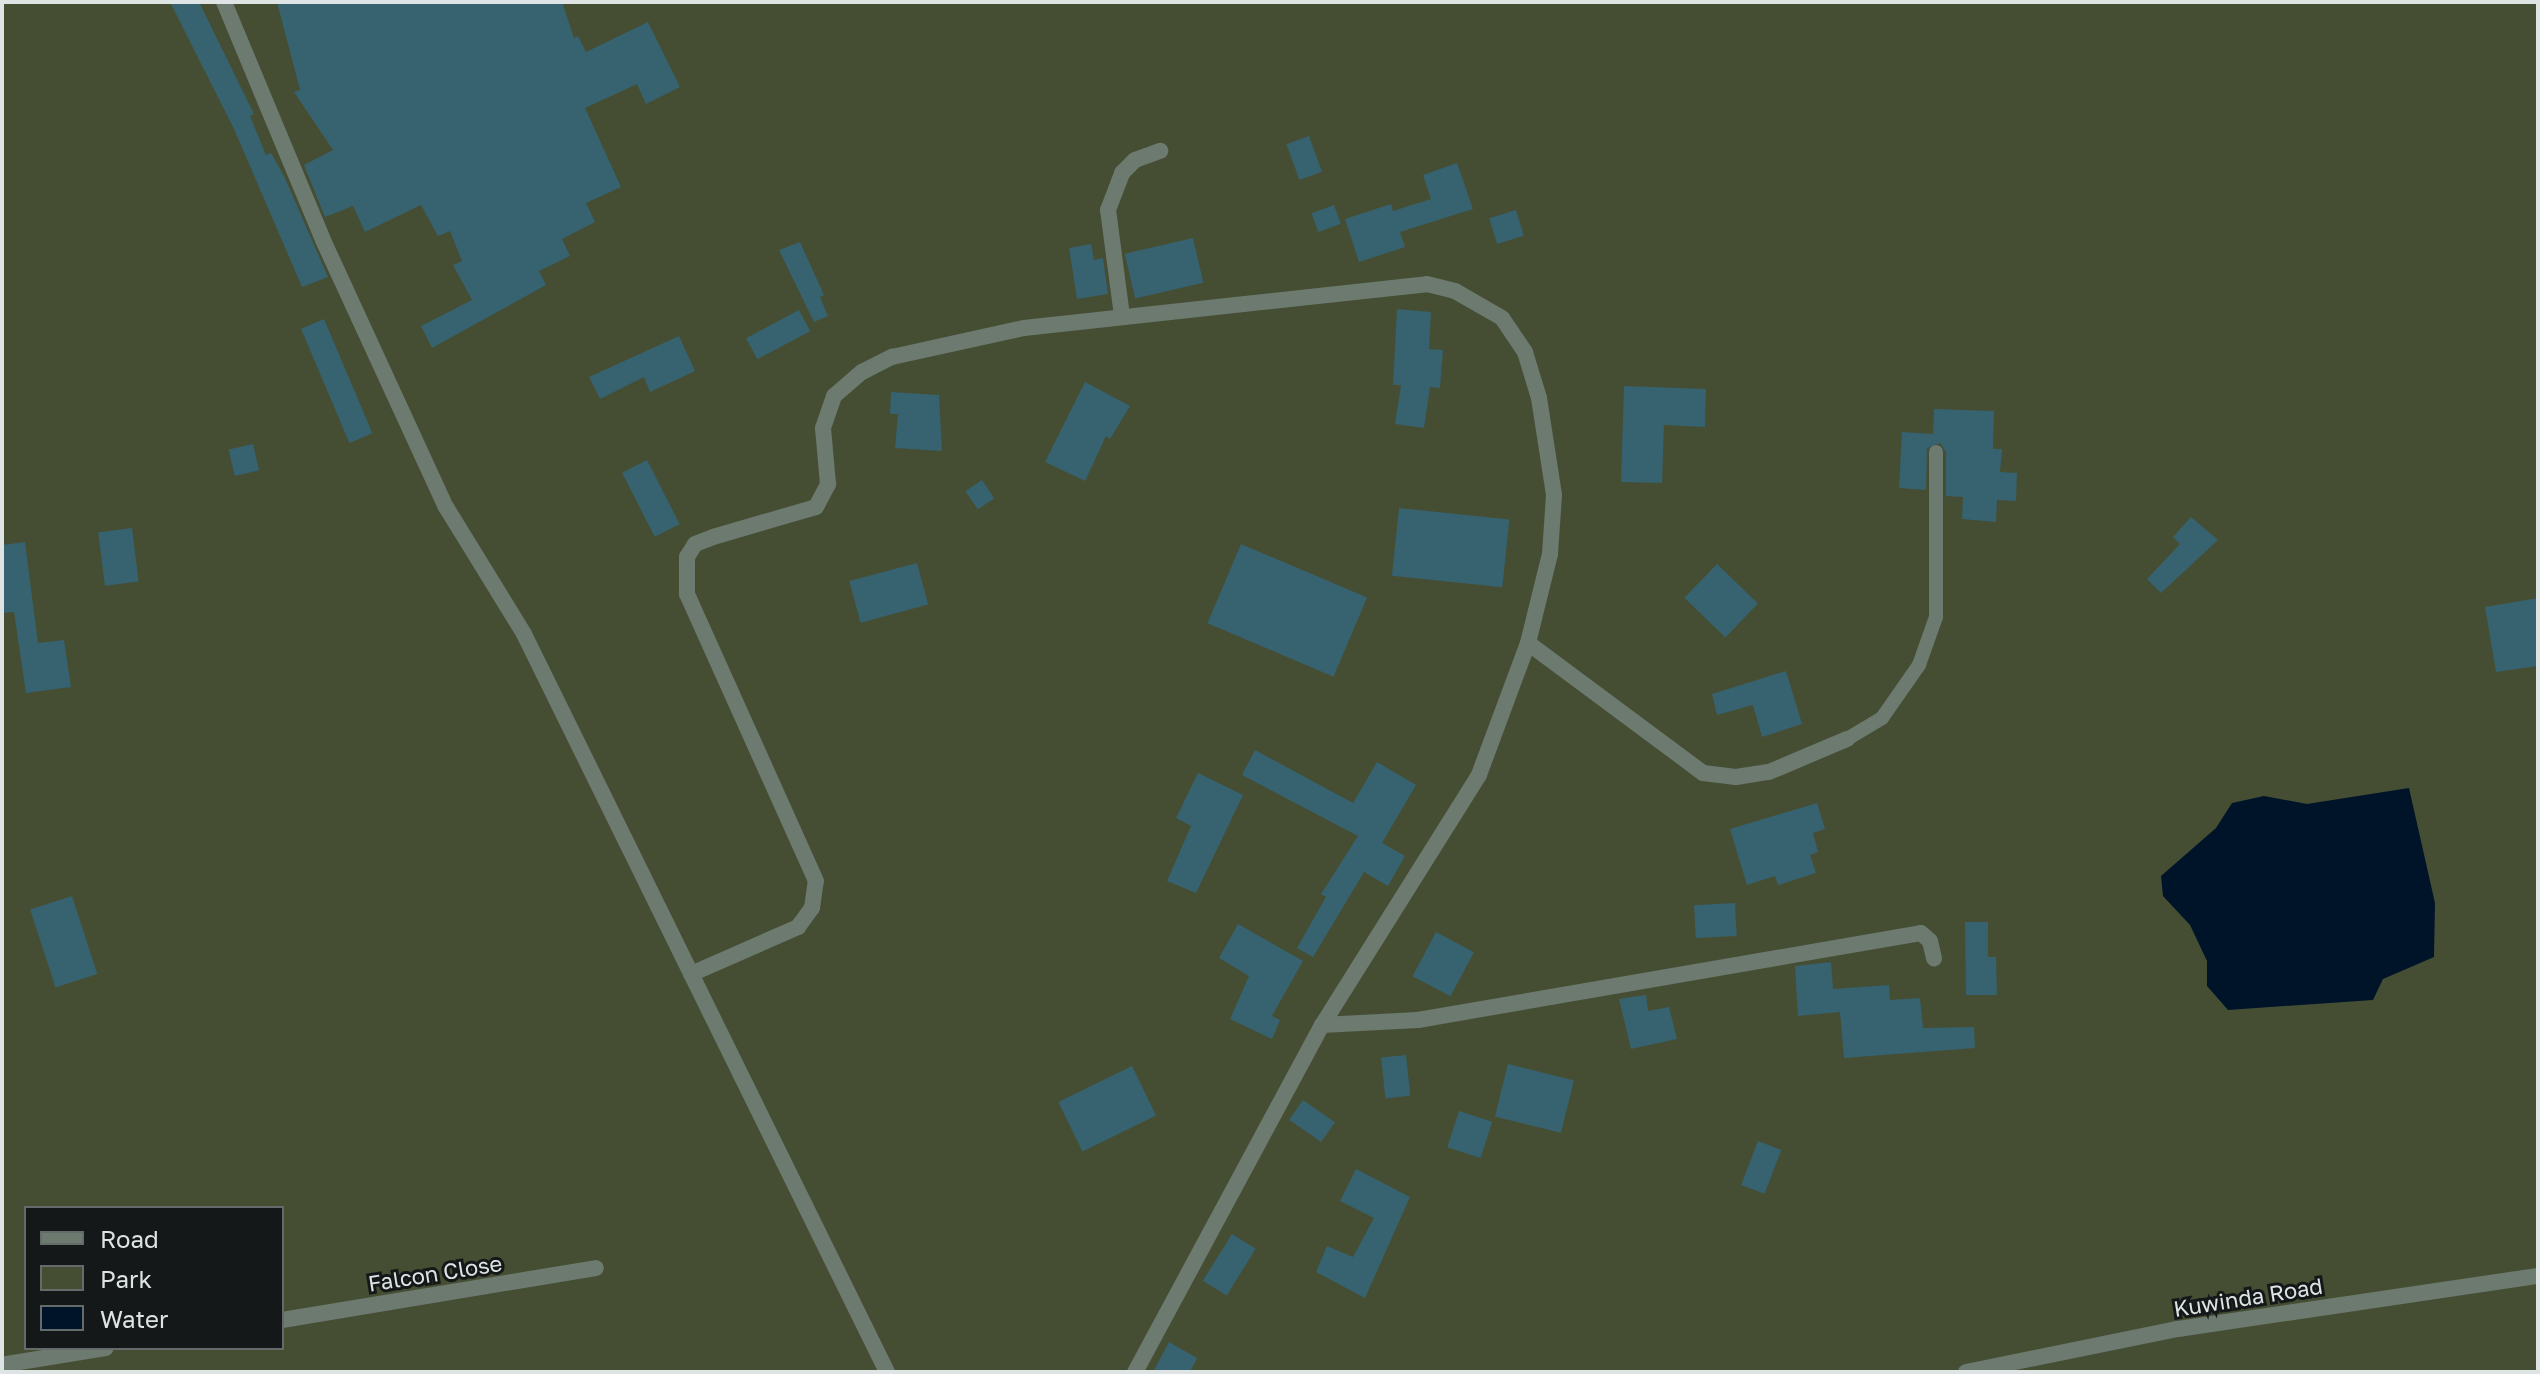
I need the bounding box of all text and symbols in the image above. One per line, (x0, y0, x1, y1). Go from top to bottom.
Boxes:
legend (24, 1206, 284, 1350)
text: Road (100, 1224, 159, 1253)
street label: Falcon Close (366, 1249, 504, 1297)
text: Park (100, 1264, 152, 1293)
street label: Kuwinda Road (2172, 1272, 2324, 1322)
text: Water (100, 1304, 168, 1333)

